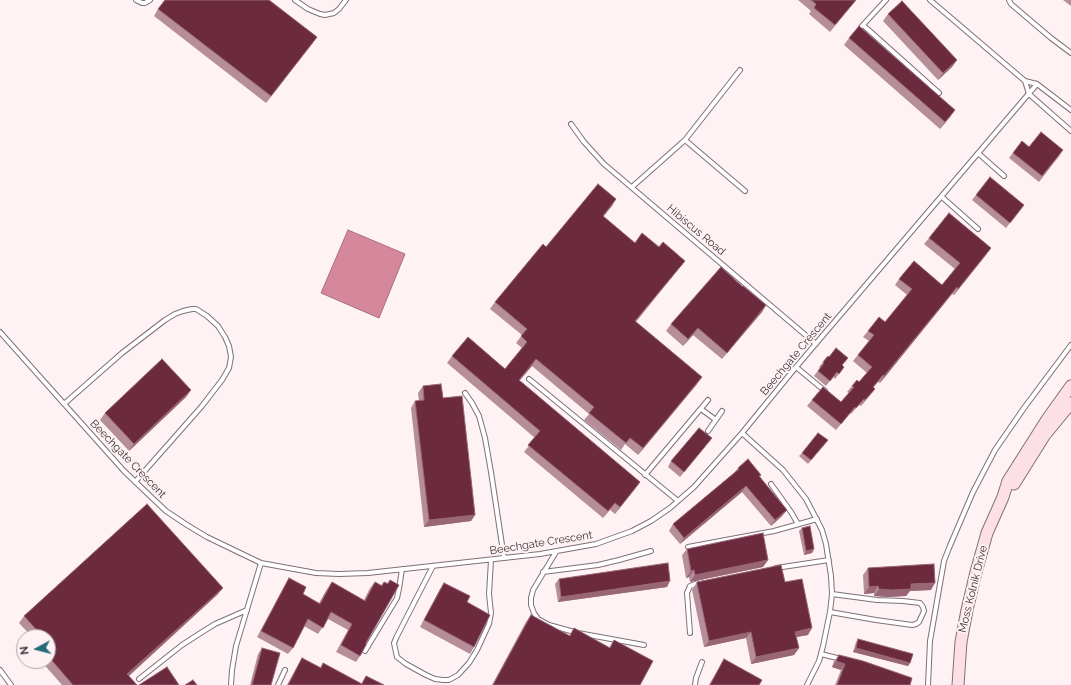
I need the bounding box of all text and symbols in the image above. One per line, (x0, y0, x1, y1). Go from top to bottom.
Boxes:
street label: Hibiscus Road (664, 202, 728, 258)
street label: Beechgate Crescent (758, 310, 834, 398)
street label: Beechgate Crescent (87, 417, 169, 501)
street label: Beechgate Crescent (489, 528, 593, 558)
street label: Moss Kolnik Drive (956, 544, 990, 634)
north arrow (16, 629, 56, 669)
text: N (18, 645, 32, 655)

